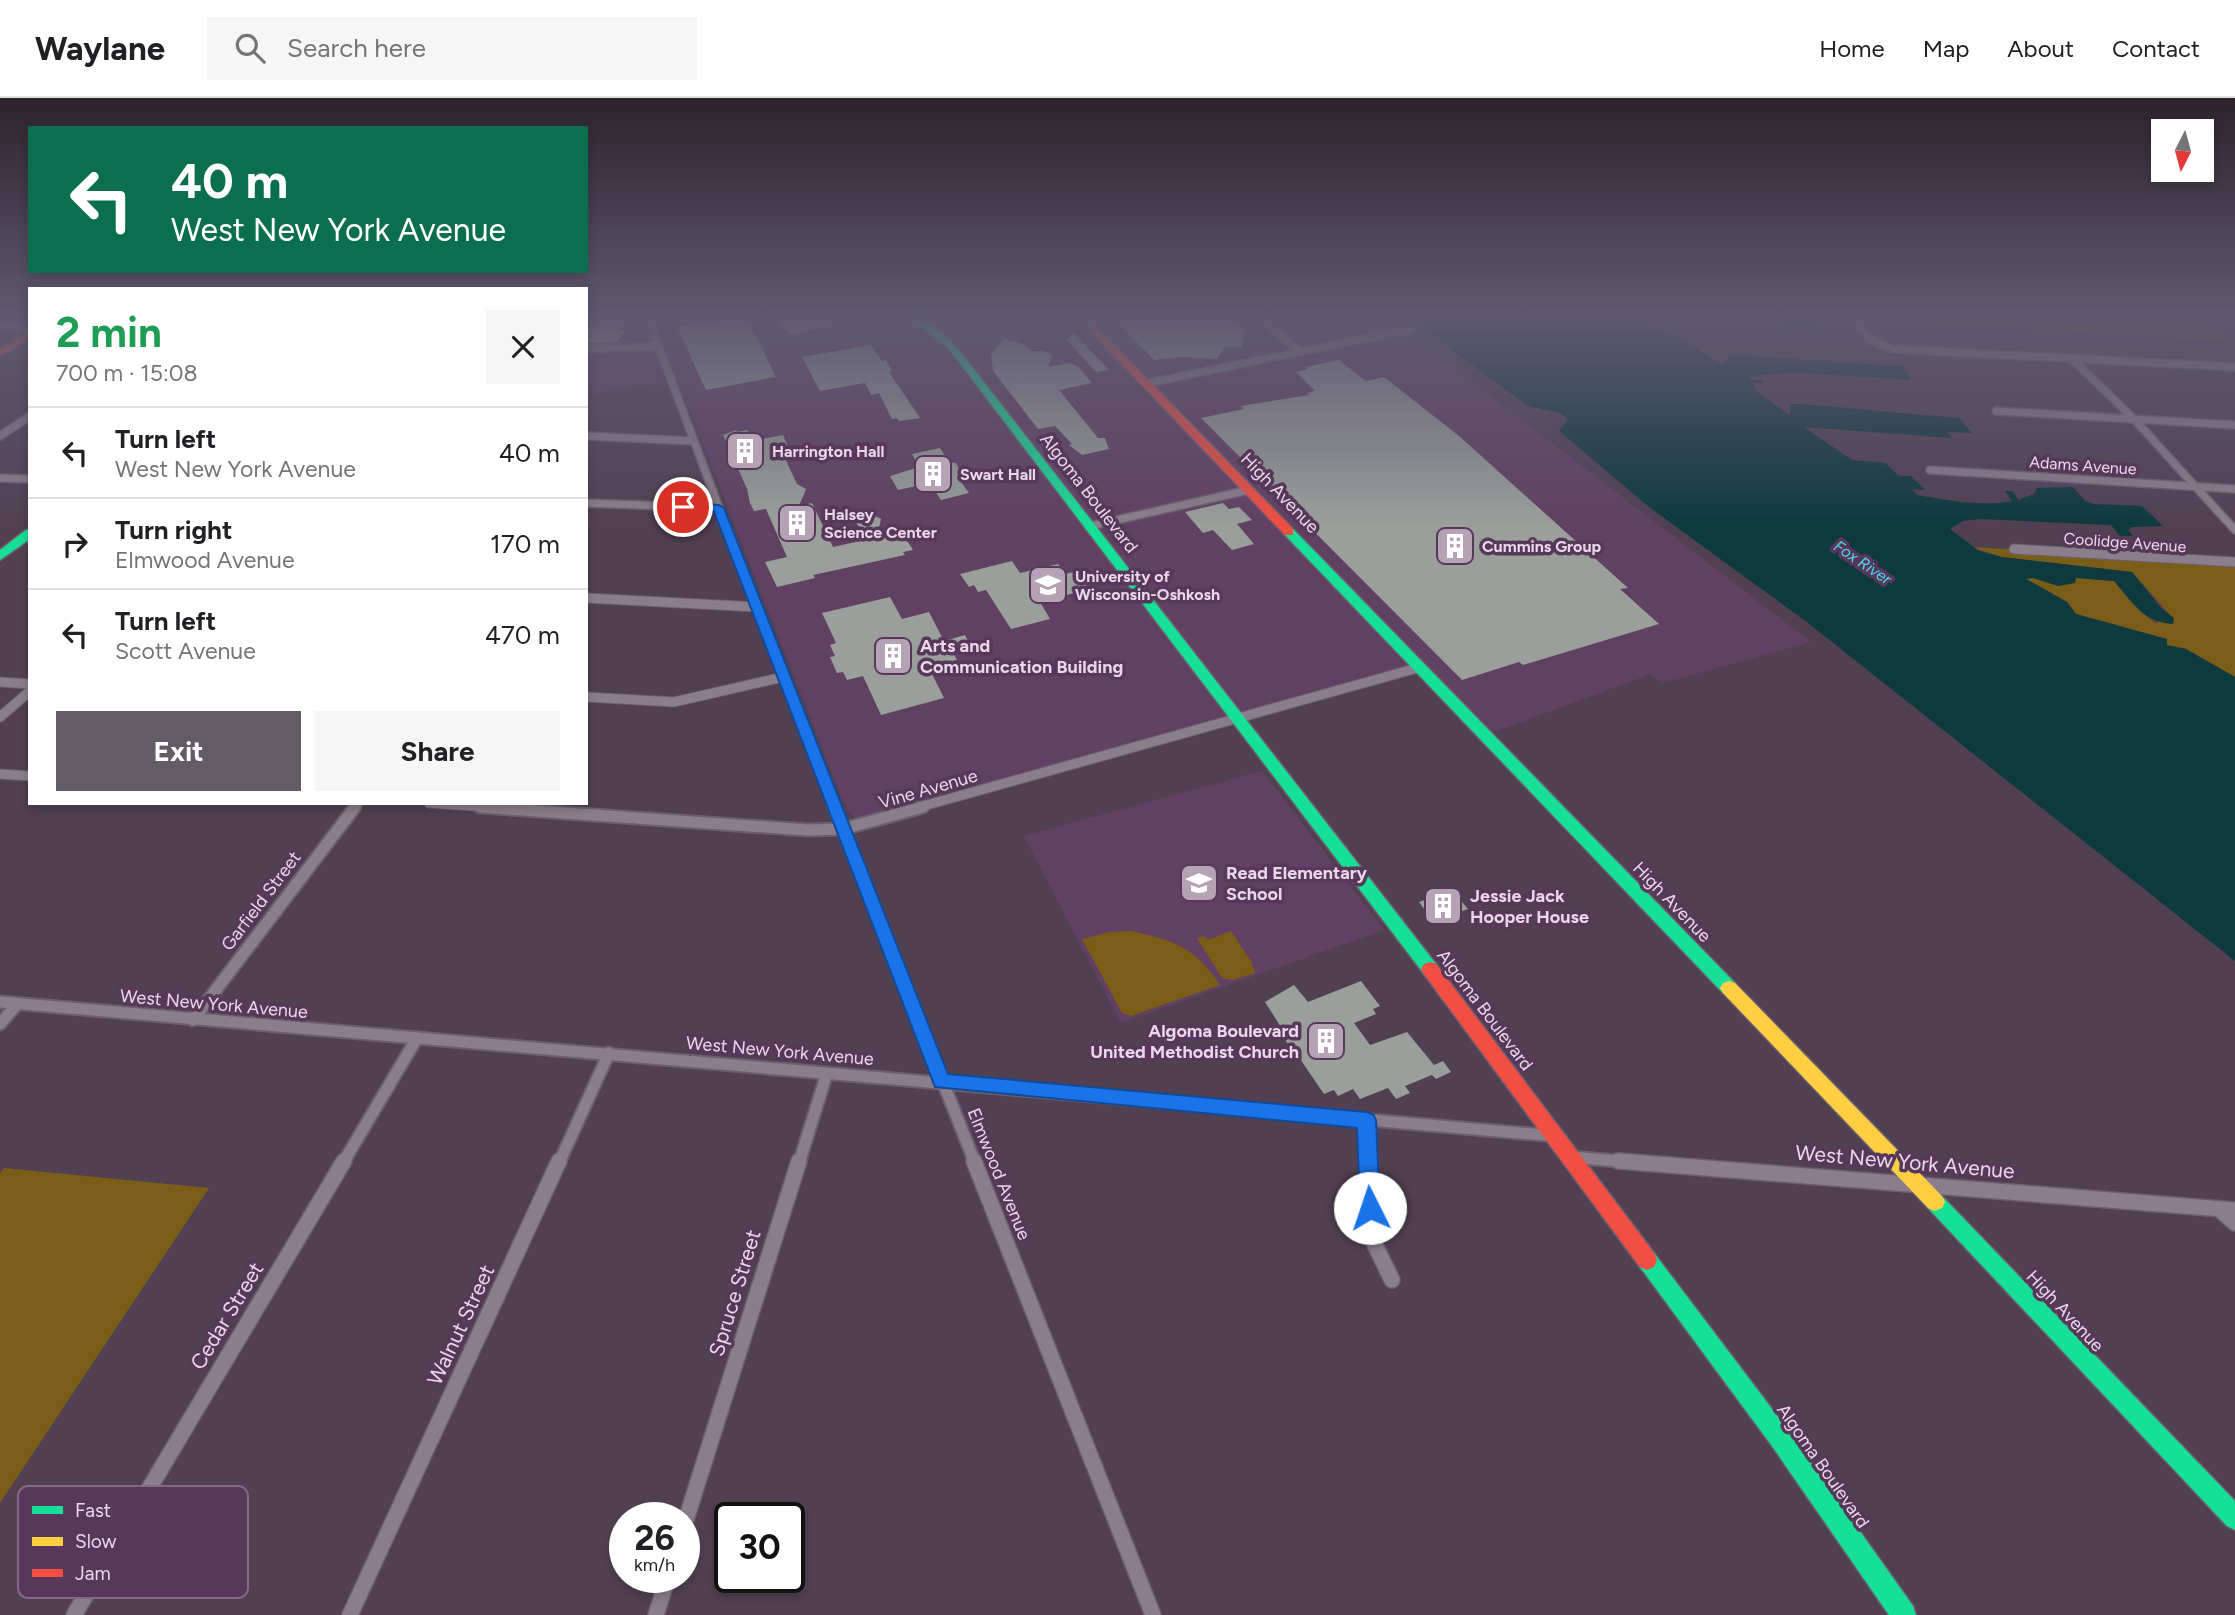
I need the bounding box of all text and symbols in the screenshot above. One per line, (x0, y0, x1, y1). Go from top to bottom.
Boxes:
search box (207, 17, 697, 80)
text: Waylane (35, 29, 165, 68)
icon: search (231, 29, 269, 67)
text: Search here (287, 32, 426, 64)
text: Home (1819, 34, 1885, 63)
text: Map (1923, 34, 1969, 63)
text: About (2007, 34, 2074, 63)
text: Contact (2112, 34, 2200, 63)
north arrow (2151, 119, 2214, 182)
map controls (2151, 119, 2214, 182)
text: 40 m (171, 151, 288, 210)
icon: left (56, 154, 147, 245)
text: West New York Avenue (171, 211, 506, 249)
text: 2 min (56, 307, 162, 358)
button: close (486, 310, 560, 384)
text: 700 m · 15:08 (56, 359, 198, 387)
text: Turn left (115, 423, 216, 455)
street label: Algoma Boulevard (1035, 429, 1143, 557)
building icon: Harrington Hall (724, 430, 766, 472)
icon: left (56, 434, 94, 472)
text: 40 m (499, 437, 560, 469)
place label: Harrington Hall (772, 442, 884, 461)
street label: High Avenue (1236, 448, 1324, 538)
street label: Adams Avenue (2029, 452, 2137, 479)
building icon: Swart Hall (912, 453, 954, 495)
text: West New York Avenue (115, 455, 356, 483)
place label: Swart Hall (960, 465, 1036, 484)
pin (653, 477, 713, 537)
icon: arrive (664, 488, 702, 526)
building icon: Halsey Science Center (776, 502, 818, 544)
place label: Halsey Science Center (824, 505, 937, 542)
text: Turn right (115, 514, 232, 546)
icon: right (56, 525, 94, 563)
building icon: Cummins Group (1434, 525, 1476, 567)
text: 170 m (490, 528, 560, 560)
street label: Coolidge Avenue (2063, 529, 2187, 556)
water label: Fox River (1830, 536, 1896, 589)
place label: Cummins Group (1482, 537, 1601, 556)
text: Elmwood Avenue (115, 546, 294, 574)
school or university icon: University of Wisconsin-Oshkosh (1027, 564, 1069, 606)
place label: University of Wisconsin-Oshkosh (1075, 567, 1220, 604)
text: Turn left (115, 605, 216, 637)
icon: left (56, 616, 94, 654)
text: 470 m (485, 619, 560, 651)
building icon: Arts and Communication Building (872, 635, 914, 677)
place label: Arts and Communication Building (920, 635, 1123, 678)
text: Scott Avenue (115, 637, 256, 665)
button: Exit (56, 711, 301, 791)
button: Share (315, 711, 560, 791)
street label: Vine Avenue (876, 764, 980, 814)
street label: Garfield Street (216, 847, 306, 955)
street label: High Avenue (1628, 857, 1716, 947)
school or university icon: Read Elementary School (1178, 862, 1220, 904)
place label: Read Elementary School (1226, 862, 1368, 905)
building icon: Jessie Jack Hooper House (1422, 885, 1464, 927)
place label: Jessie Jack Hooper House (1470, 885, 1589, 928)
street label: Algoma Boulevard (1432, 945, 1538, 1075)
street label: West New York Avenue (119, 985, 309, 1023)
place label: Algoma Boulevard United Methodist Church (1090, 1020, 1299, 1063)
building icon: Algoma Boulevard United Methodist Church (1305, 1020, 1347, 1062)
street label: West New York Avenue (685, 1032, 875, 1070)
street label: Elmwood Avenue (962, 1105, 1036, 1243)
street label: West New York Avenue (1794, 1139, 2016, 1184)
position arrow (1333, 1171, 1407, 1245)
street label: Spruce Street (703, 1227, 766, 1359)
street label: Cedar Street (185, 1258, 268, 1374)
street label: Walnut Street (422, 1261, 499, 1389)
street label: High Avenue (2022, 1266, 2108, 1357)
street label: Algoma Boulevard (1772, 1400, 1874, 1532)
legend (18, 1486, 248, 1598)
text: Fast (75, 1499, 111, 1522)
speed limit sign: 30 (714, 1502, 805, 1593)
text: 26 (634, 1517, 675, 1559)
text: Slow (75, 1530, 117, 1553)
text: km/h (634, 1554, 675, 1576)
text: Jam (75, 1562, 111, 1585)

